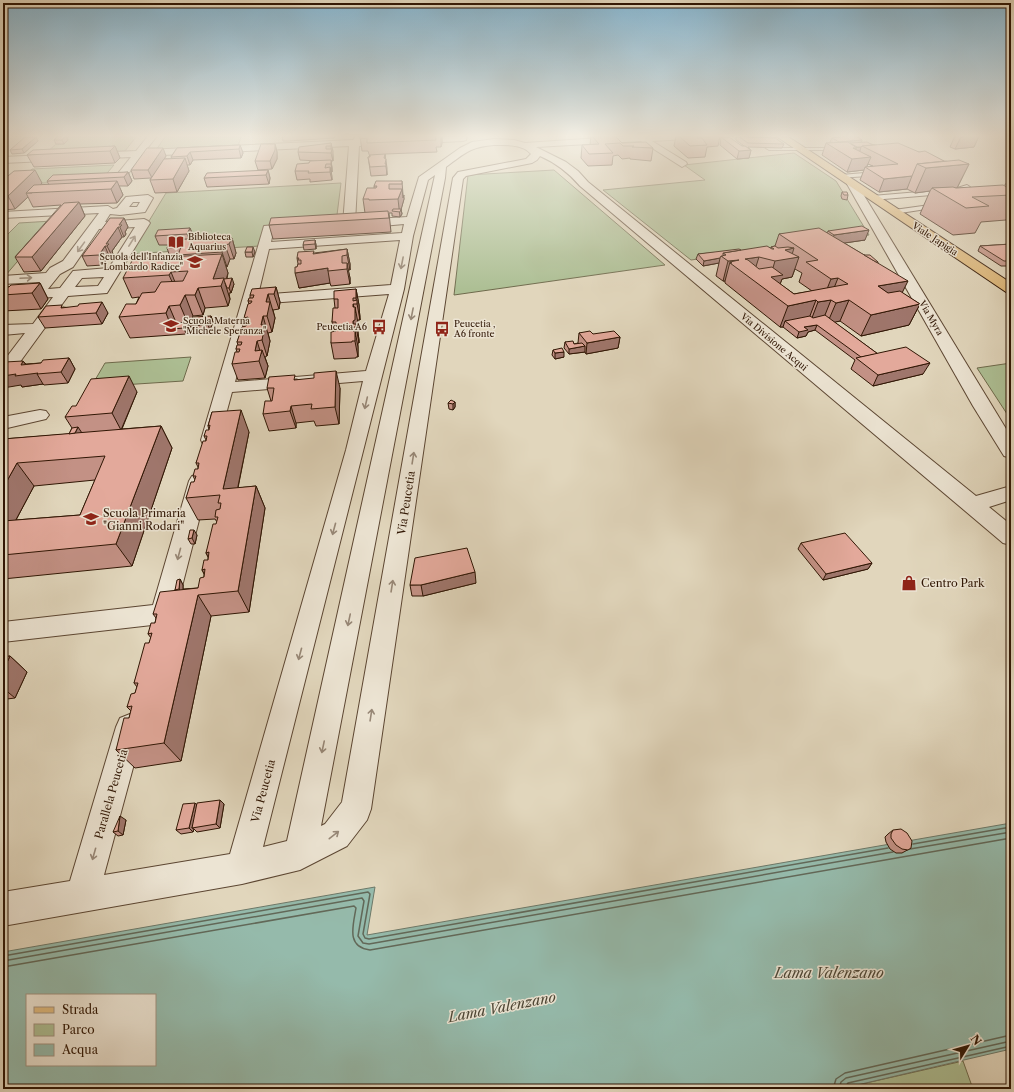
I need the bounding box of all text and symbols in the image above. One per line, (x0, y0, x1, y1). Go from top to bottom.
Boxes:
street label: Viale Japigia (909, 219, 960, 258)
place label: Biblioteca Aquarius (187, 231, 231, 252)
library icon: Biblioteca Aquarius (167, 233, 185, 251)
one-way arrow (129, 235, 137, 247)
one-way arrow (77, 241, 85, 252)
place label: Scuola dell'Infanzia "Lombardo Radice" (100, 251, 183, 272)
school or university icon: Scuola dell'Infanzia "Lombardo Radice" (186, 253, 204, 271)
one-way arrow (397, 256, 405, 269)
one-way arrow (19, 275, 32, 282)
street label: Via Myra (917, 297, 946, 337)
one-way arrow (408, 307, 416, 320)
street label: Via Divisione Acqui (738, 310, 810, 373)
place label: Scuola Materna "Michele Speranza" (183, 315, 266, 336)
school or university icon: Scuola Materna "Michele Speranza" (162, 317, 180, 335)
bus stop icon: Peucetia A6 (370, 318, 388, 336)
place label: Peucetia , A6 fronte (453, 318, 495, 339)
bus stop icon: Peucetia , A6 fronte (433, 320, 451, 338)
place label: Peucetia A6 (316, 321, 367, 332)
one-way arrow (362, 396, 370, 409)
one-way arrow (409, 452, 417, 465)
street label: Via Peucetia (394, 470, 418, 537)
place label: Scuola Primaria "Gianni Rodari" (103, 506, 186, 533)
school or university icon: Scuola Primaria "Gianni Rodari" (82, 510, 100, 528)
one-way arrow (330, 522, 337, 535)
one-way arrow (175, 547, 182, 560)
shop icon: Centro Park (900, 574, 918, 592)
place label: Centro Park (921, 576, 985, 590)
one-way arrow (388, 580, 396, 593)
one-way arrow (345, 613, 353, 626)
one-way arrow (296, 647, 303, 660)
one-way arrow (368, 709, 376, 722)
one-way arrow (318, 740, 326, 753)
street label: Parallela Peucetia (91, 747, 131, 841)
street label: Via Peucetia (248, 758, 278, 825)
one-way arrow (329, 831, 339, 840)
one-way arrow (90, 847, 97, 860)
water label: Lama Valenzano (773, 964, 884, 982)
water label: Lama Valenzano (446, 988, 558, 1026)
legend (26, 994, 156, 1066)
text: Strada (62, 1002, 99, 1017)
text: Parco (62, 1022, 95, 1037)
north arrow (948, 1026, 988, 1066)
text: N (968, 1032, 985, 1048)
text: Acqua (61, 1042, 99, 1057)

